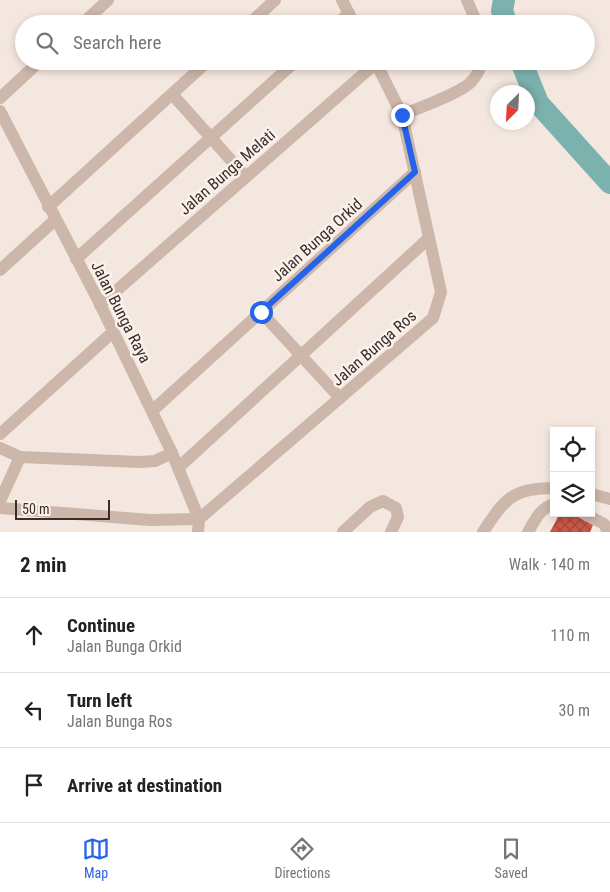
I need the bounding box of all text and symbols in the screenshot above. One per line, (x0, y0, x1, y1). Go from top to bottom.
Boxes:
search box (15, 15, 595, 70)
icon: search (33, 29, 61, 57)
text: Search here (73, 31, 161, 54)
north arrow (490, 85, 535, 130)
route end (391, 104, 414, 127)
street label: Jalan Bunga Melati (175, 125, 279, 219)
street label: Jalan Bunga Orkid (268, 194, 366, 286)
street label: Jalan Bunga Raya (87, 258, 155, 366)
route start (250, 301, 273, 324)
street label: Jalan Bunga Ros (328, 306, 420, 390)
map controls (550, 427, 595, 517)
button: locate (550, 427, 595, 472)
button: layers (550, 472, 595, 517)
scale bar (15, 497, 110, 520)
text: 50 m (22, 501, 50, 517)
text: 2 min (20, 553, 67, 577)
text: Walk · 140 m (509, 555, 590, 574)
text: Continue (67, 614, 135, 637)
icon: ahead (20, 621, 48, 649)
text: 110 m (551, 626, 590, 645)
text: Jalan Bunga Orkid (67, 637, 182, 656)
text: Turn left (67, 689, 132, 712)
icon: left (20, 696, 48, 724)
text: 30 m (558, 701, 590, 720)
text: Jalan Bunga Ros (67, 712, 172, 731)
icon: arrive (20, 771, 48, 799)
text: Arrive at destination (67, 774, 222, 797)
tab: Map (82, 835, 110, 881)
tab: Directions (274, 835, 330, 881)
tab: Saved (495, 835, 528, 881)

